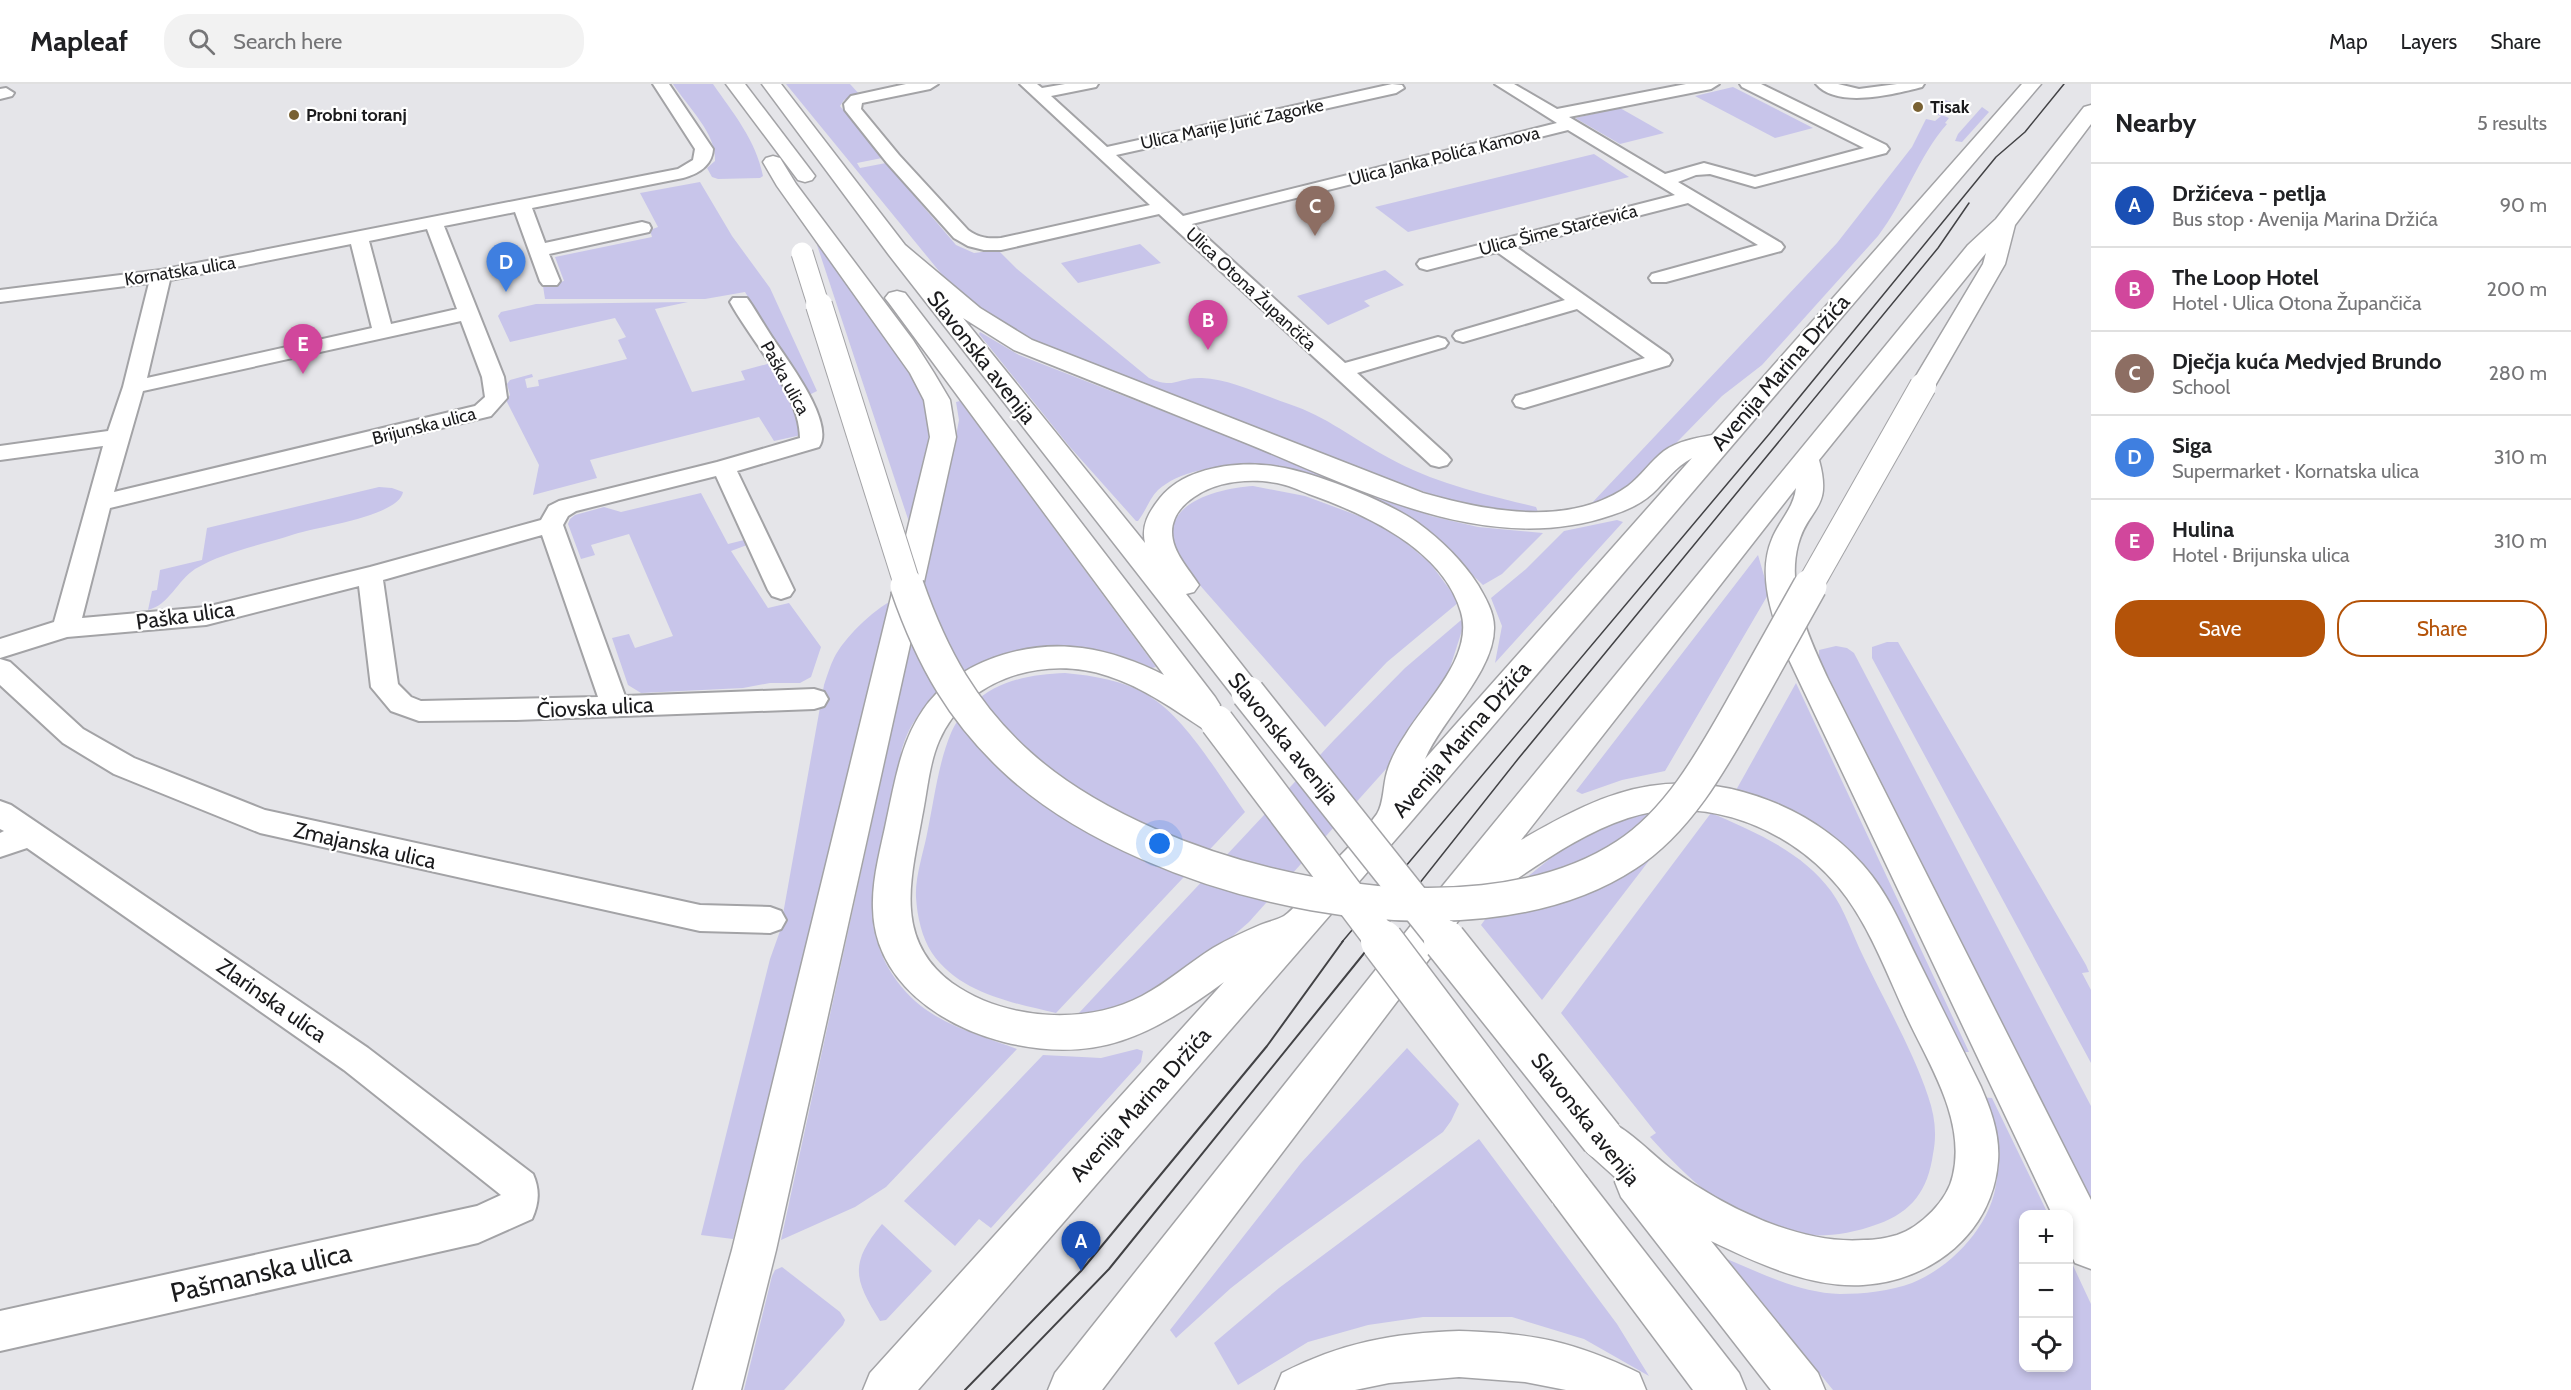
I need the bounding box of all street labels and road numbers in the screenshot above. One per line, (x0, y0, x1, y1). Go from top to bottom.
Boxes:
street label: Ulica Marije Jurić Zagorke (1138, 94, 1326, 154)
street label: Ulica Janka Polića Kamova (1346, 122, 1542, 190)
street label: Ulica Šime Starčevića (1477, 200, 1640, 260)
street label: Ulica Otona Župančiča (1181, 222, 1322, 355)
street label: Kornatska ulica (123, 251, 237, 291)
street label: Slavonska avenija (921, 285, 1042, 430)
street label: Avenija Marina Držića (1705, 288, 1856, 456)
street label: Paška ulica (756, 337, 814, 419)
street label: Brijunska ulica (370, 402, 478, 449)
street label: Paška ulica (134, 595, 236, 636)
street label: Avenija Marina Držića (1386, 655, 1537, 823)
street label: Slavonska avenija (1222, 667, 1345, 810)
street label: Čiovska ulica (536, 691, 655, 724)
street label: Zmajanska ulica (291, 816, 439, 875)
street label: Zlarinska ulica (212, 953, 332, 1048)
street label: Avenija Marina Držića (1064, 1021, 1217, 1187)
street label: Slavonska avenija (1525, 1047, 1646, 1192)
street label: Pašmanska ulica (167, 1236, 355, 1309)

